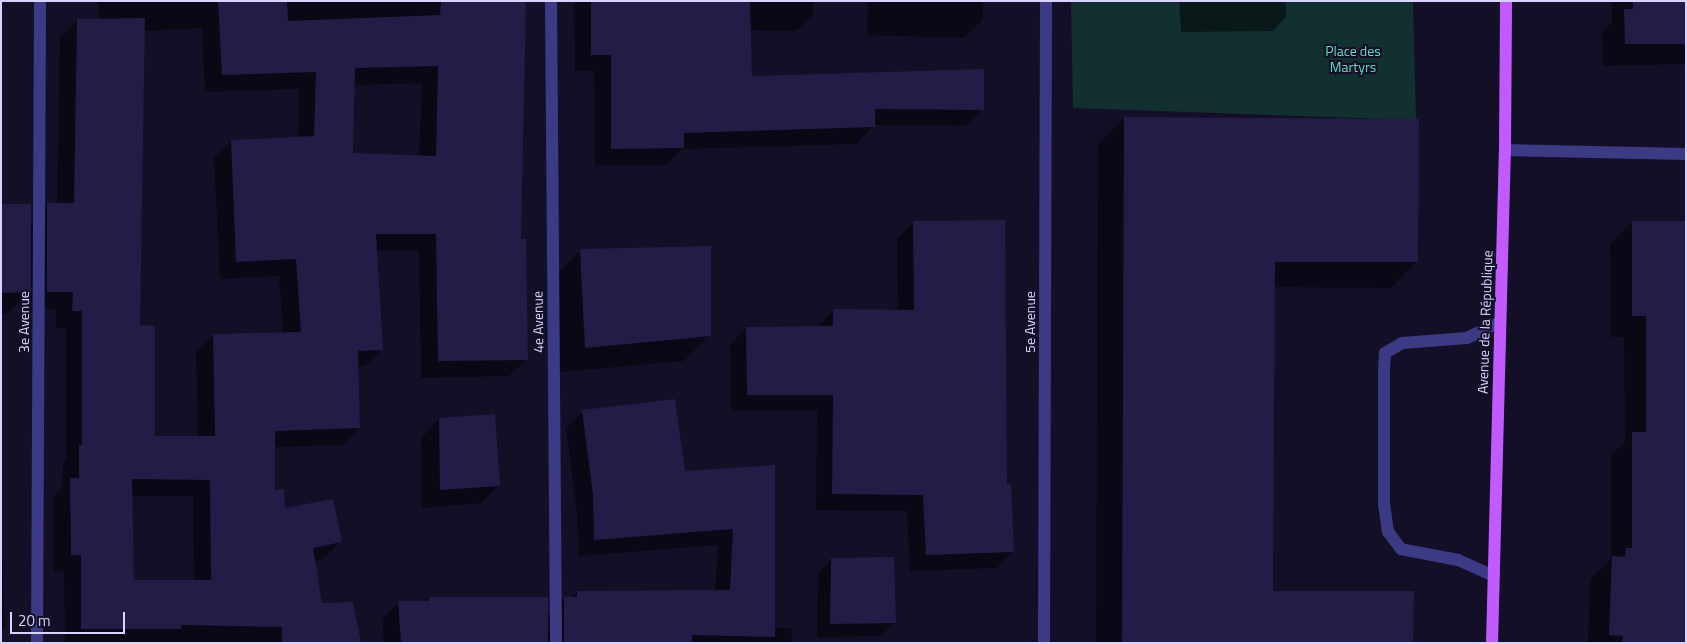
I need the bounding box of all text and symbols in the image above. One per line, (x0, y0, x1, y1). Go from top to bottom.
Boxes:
park label: Place des Martyrs (1325, 43, 1381, 75)
street label: Avenue de la République (1474, 250, 1496, 394)
street label: 3e Avenue (16, 291, 32, 353)
street label: 4e Avenue (529, 291, 547, 353)
street label: 5e Avenue (1022, 291, 1038, 353)
scale bar (12, 602, 128, 634)
text: 20 m (18, 609, 51, 632)

